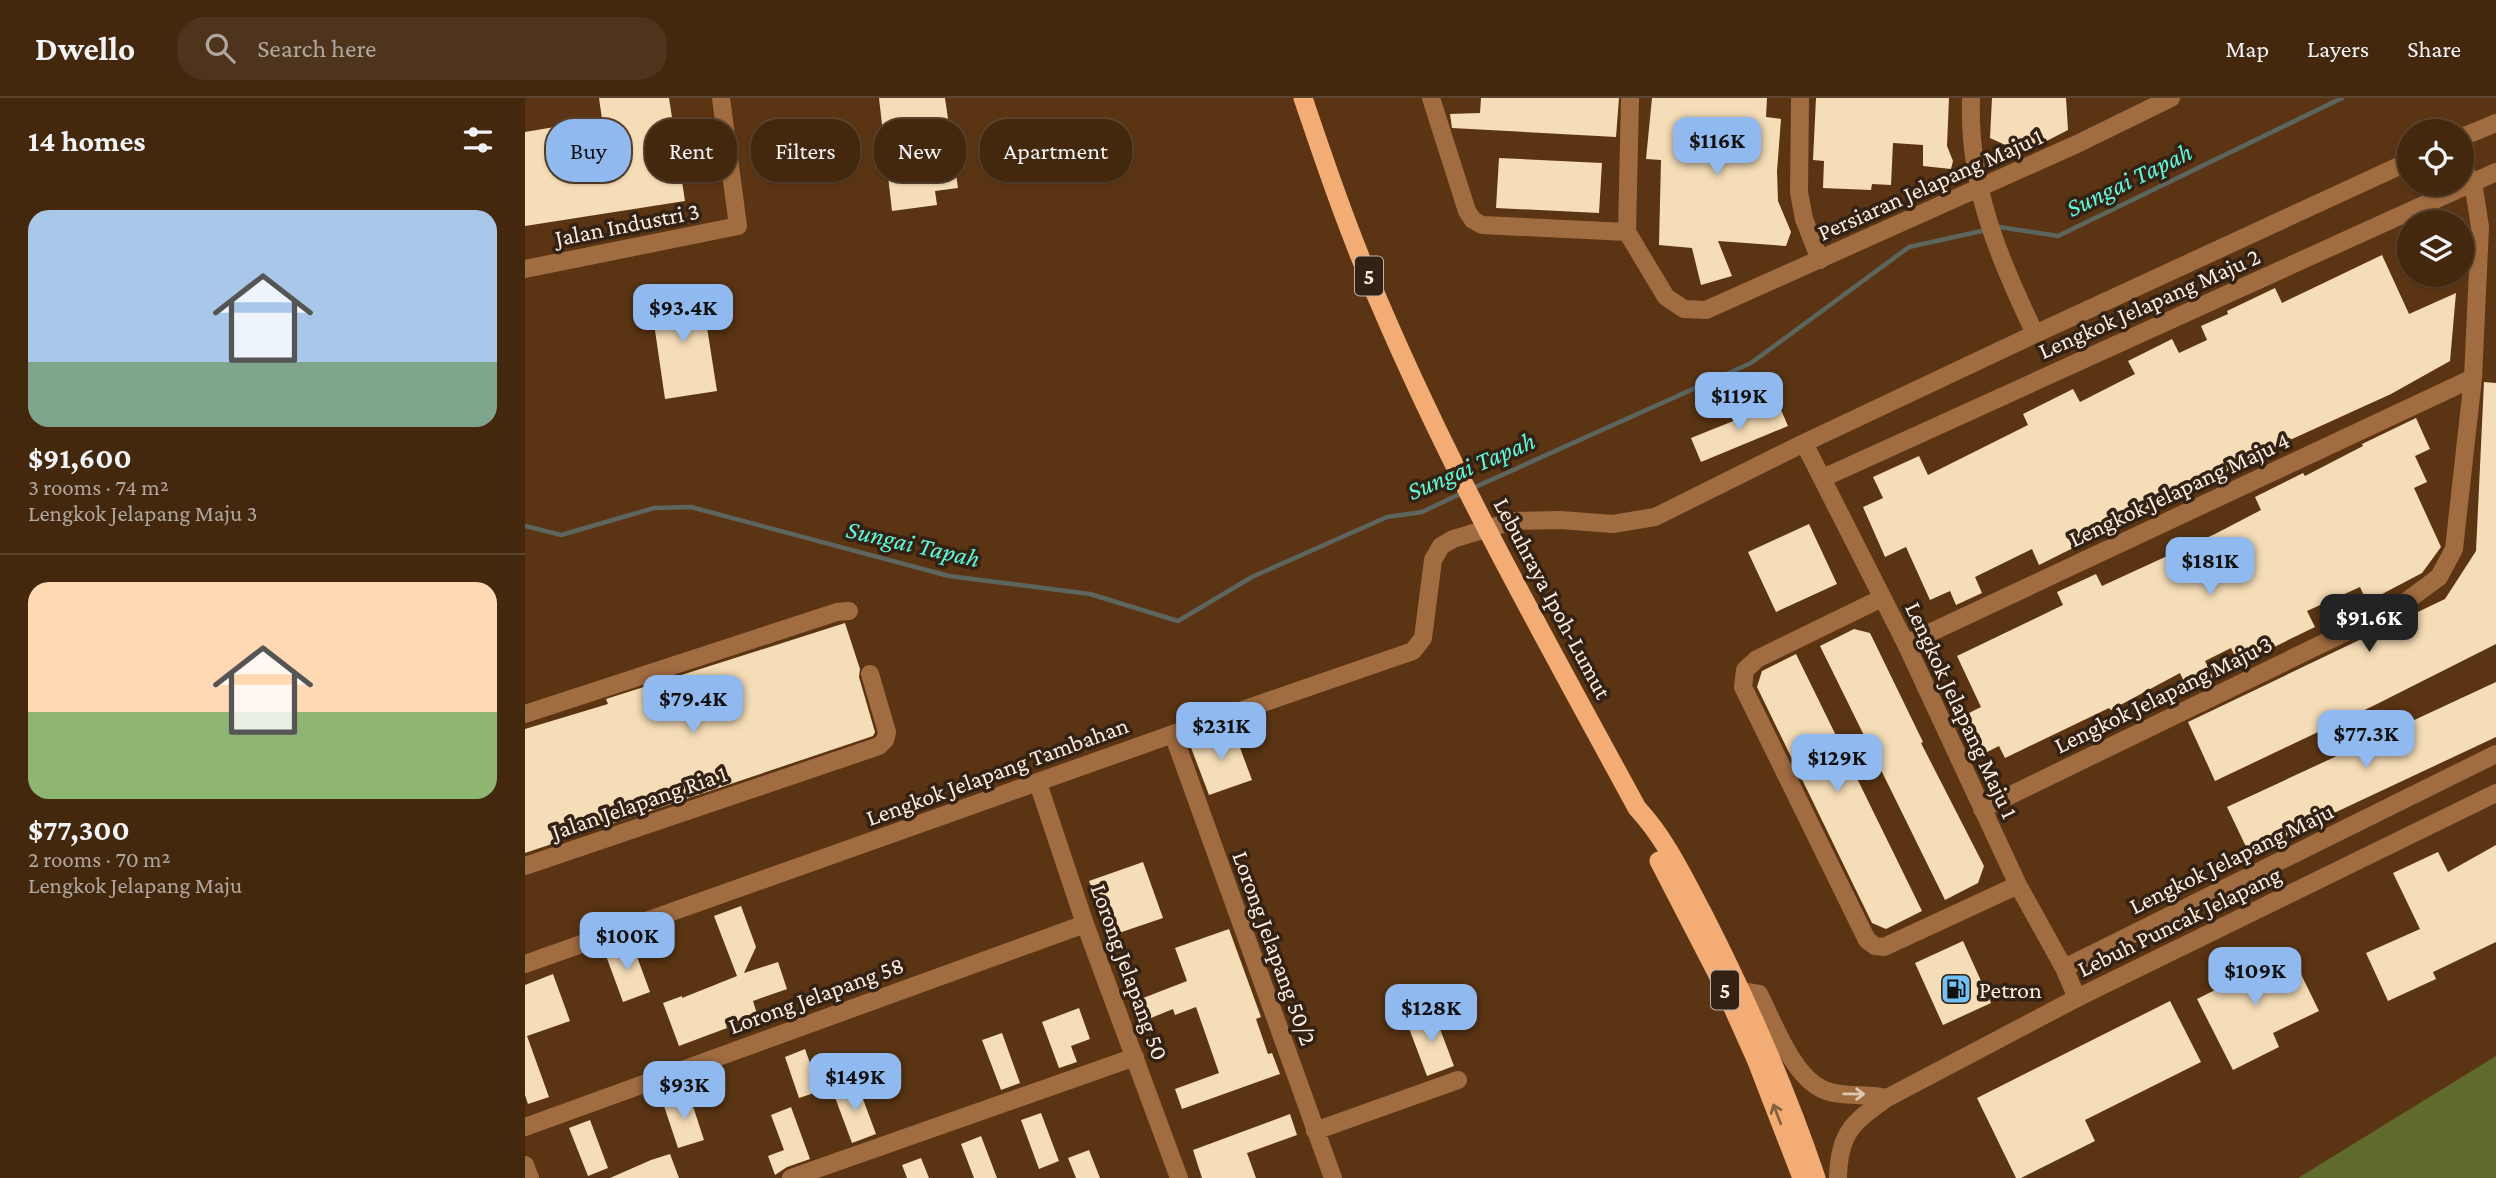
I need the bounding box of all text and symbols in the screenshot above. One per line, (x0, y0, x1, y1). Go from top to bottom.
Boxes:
search box (177, 17, 667, 80)
icon: search (201, 29, 239, 67)
text: Dwello (35, 30, 135, 67)
text: Search here (257, 34, 377, 63)
text: Map (2225, 35, 2269, 62)
text: Layers (2307, 35, 2369, 62)
text: Share (2407, 35, 2461, 62)
pin: $116K (1668, 118, 1766, 177)
chip: Buy (546, 119, 631, 182)
chip: Rent (645, 119, 737, 182)
chip: Filters (751, 119, 860, 182)
chip: New (874, 119, 966, 182)
chip: Apartment (980, 119, 1132, 182)
map controls (2397, 119, 2474, 287)
button: locate (2397, 119, 2474, 196)
icon: filters (459, 121, 497, 159)
street label: Persiaran Jelapang Maju 1 (1813, 122, 2047, 246)
text: 14 homes (28, 124, 146, 157)
text: $116K (1689, 127, 1745, 153)
water label: Sungai Tapah (2061, 137, 2197, 223)
street label: Jalan Industri 3 (551, 197, 702, 252)
button: layers (2397, 210, 2474, 287)
street label: Lengkok Jelapang Maju 2 (2034, 242, 2264, 364)
icon: home (200, 255, 326, 381)
road number: 5 (1355, 256, 1383, 295)
pin: $93.4K (626, 285, 740, 344)
text: $93.4K (649, 294, 717, 320)
pin: $119K (1690, 372, 1788, 432)
text: $119K (1711, 382, 1767, 408)
water label: Sungai Tapah (1403, 426, 1539, 506)
street label: Lengkok Jelapang Maju 4 (2064, 426, 2294, 552)
text: $91,600 (28, 441, 132, 474)
text: 3 rooms · 74 m² (28, 474, 169, 500)
street label: Lebuhraya Ipoh-Lumut (1489, 493, 1618, 704)
text: Lengkok Jelapang Maju 3 (28, 500, 257, 526)
water label: Sungai Tapah (843, 515, 983, 573)
pin: $181K (2161, 538, 2259, 597)
text: $181K (2182, 547, 2238, 573)
pin: $91.6K (2312, 594, 2426, 654)
street label: Lengkok Jelapang Maju 1 (1900, 597, 2024, 823)
text: $91.6K (2336, 604, 2402, 630)
icon: home (200, 627, 326, 753)
street label: Lengkok Jelapang Maju 3 (2050, 629, 2276, 759)
pin: $79.4K (636, 676, 750, 735)
text: $79.4K (659, 685, 727, 711)
pin: $231K (1172, 702, 1270, 762)
pin: $77.3K (2309, 710, 2423, 770)
street label: Lengkok Jelapang Tambahan (862, 711, 1132, 831)
text: $231K (1192, 712, 1250, 738)
text: $77.3K (2334, 720, 2398, 746)
pin: $129K (1788, 734, 1886, 794)
text: $129K (1808, 744, 1866, 770)
street label: Jalan Jelapang Ria 1 (546, 759, 730, 845)
street label: Lengkok Jelapang Maju (2125, 797, 2338, 919)
text: $77,300 (28, 813, 130, 846)
text: 2 rooms · 70 m² (28, 846, 171, 872)
street label: Lorong Jelapang 50/2 (1227, 847, 1323, 1049)
street label: Lebuh Puncak Jelapang (2073, 860, 2285, 982)
text: Lengkok Jelapang Maju (28, 872, 242, 898)
street label: Lorong Jelapang 50 (1086, 880, 1174, 1064)
pin: $100K (578, 912, 676, 972)
text: $100K (596, 922, 658, 948)
pin: $109K (2206, 948, 2304, 1007)
street label: Lorong Jelapang 58 (725, 951, 907, 1039)
text: $109K (2224, 957, 2286, 983)
road number: 5 (1711, 970, 1739, 1010)
fuel station icon: Petron (1939, 972, 1973, 1006)
place label: Petron (1979, 976, 2042, 1003)
pin: $128K (1382, 984, 1480, 1044)
text: $128K (1401, 994, 1461, 1020)
pin: $149K (806, 1054, 904, 1113)
pin: $93K (643, 1062, 725, 1121)
text: $149K (825, 1063, 885, 1089)
text: $93K (659, 1071, 709, 1097)
one-way arrow (1842, 1087, 1865, 1100)
one-way arrow (1770, 1104, 1783, 1126)

